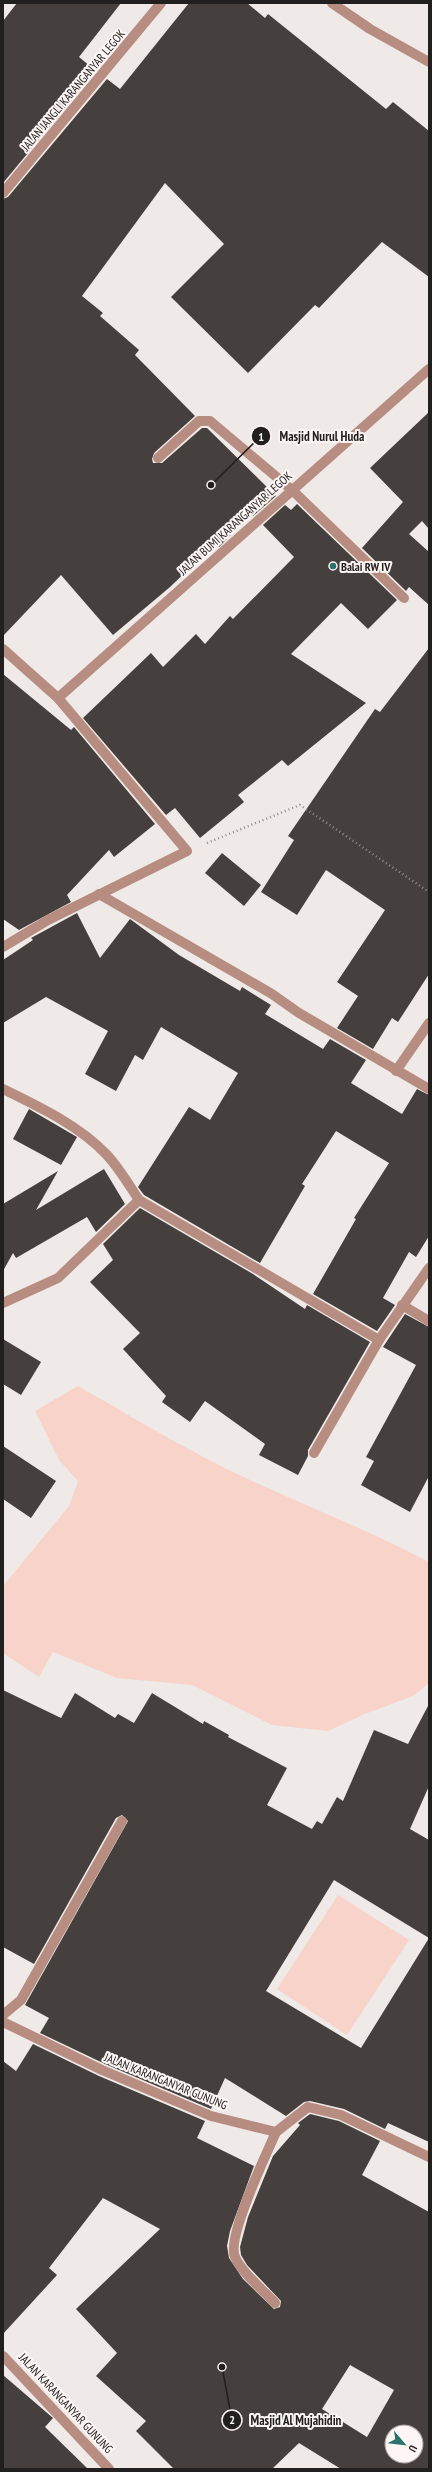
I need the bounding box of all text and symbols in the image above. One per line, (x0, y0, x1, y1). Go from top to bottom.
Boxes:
street label: JALAN JANGLI KARANGANYAR LEGOK (17, 26, 128, 154)
callout: Masjid Nurul Huda (251, 424, 372, 449)
text: Masjid Nurul Huda (280, 428, 364, 445)
text: 1 (258, 429, 264, 444)
street label: JALAN BUMI KARANGANYAR LEGOK (174, 468, 295, 579)
place label: Balai RW IV (341, 559, 391, 574)
marker: Balai RW IV (328, 561, 338, 571)
street label: JALAN KARANGANYAR GUNUNG (101, 2049, 230, 2113)
street label: JALAN KARANGANYAR GUNUNG (15, 2349, 116, 2456)
callout: Masjid Al Mujahidin (222, 2408, 350, 2433)
text: 2 (229, 2412, 235, 2427)
text: Masjid Al Mujahidin (251, 2412, 342, 2429)
north arrow (384, 2424, 424, 2464)
text: U (405, 2443, 420, 2455)

